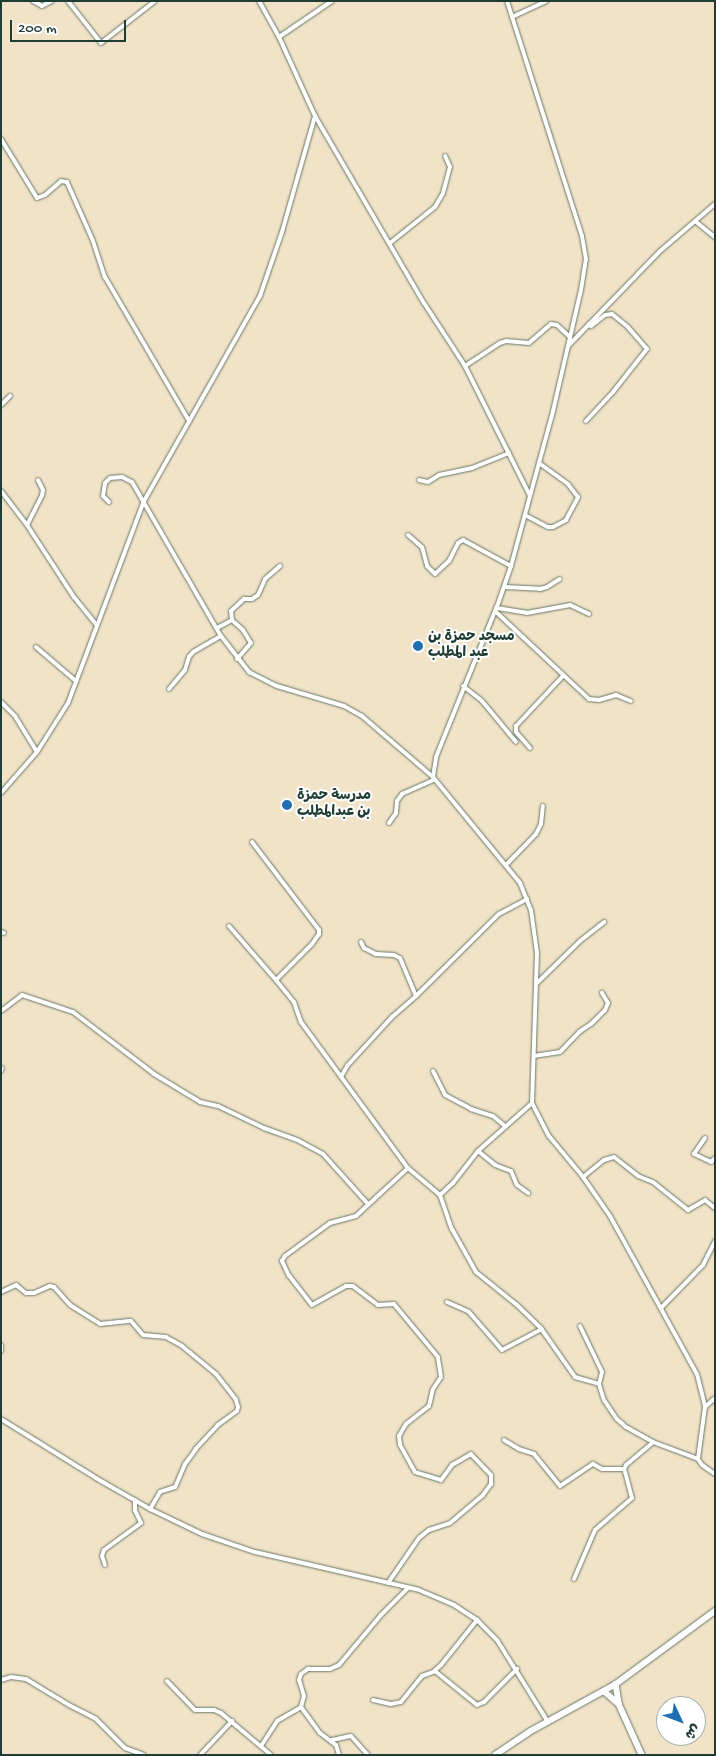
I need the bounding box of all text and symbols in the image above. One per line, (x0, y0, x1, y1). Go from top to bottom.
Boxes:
scale bar (12, 10, 129, 42)
text: 200 m (18, 20, 57, 38)
place label: مسجد حمزة بن عبد المطلب (428, 630, 515, 662)
marker: مسجد حمزة بن عبد المطلب (412, 640, 424, 652)
place label: مدرسة حمزة بن عبدالمطلب (297, 789, 371, 822)
marker: مدرسة حمزة بن عبدالمطلب (281, 799, 293, 811)
north arrow (656, 1696, 706, 1746)
text: ش (680, 1719, 703, 1742)

